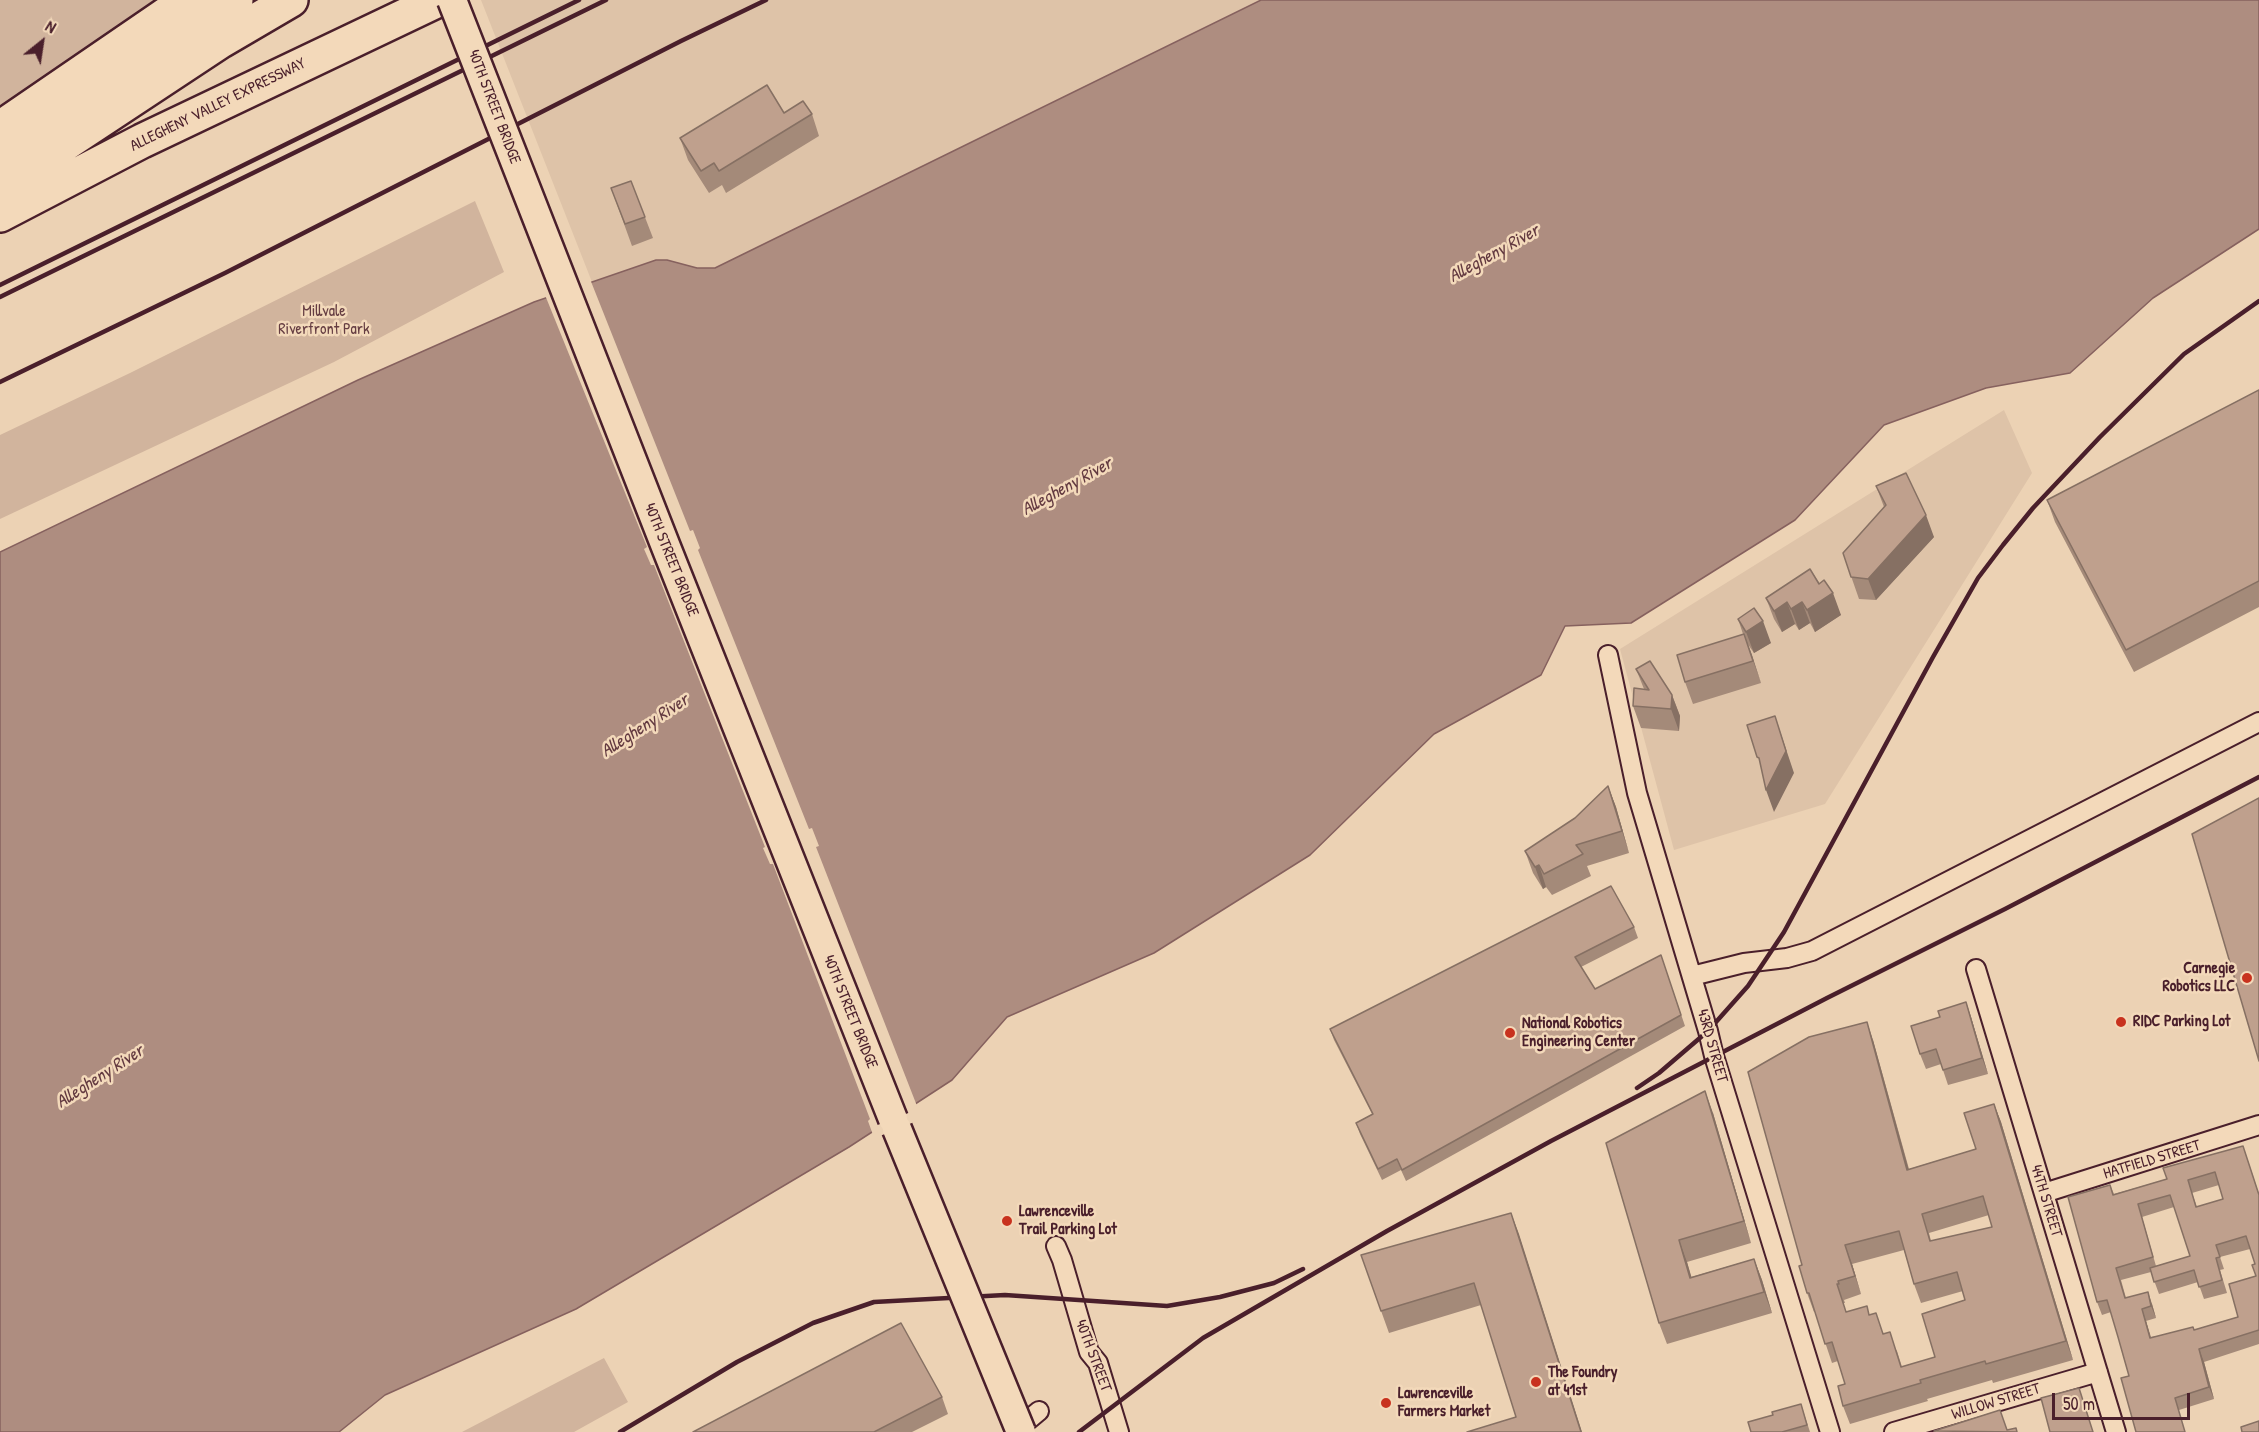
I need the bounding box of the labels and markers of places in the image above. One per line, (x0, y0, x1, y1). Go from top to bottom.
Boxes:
place label: Carnegie Robotics LLC (2162, 959, 2235, 997)
marker: Carnegie Robotics LLC (2240, 971, 2254, 985)
place label: RIDC Parking Lot (2133, 1012, 2230, 1032)
place label: National Robotics Engineering Center (1522, 1014, 1635, 1052)
marker: RIDC Parking Lot (2114, 1015, 2128, 1029)
marker: National Robotics Engineering Center (1503, 1026, 1517, 1040)
place label: Lawrenceville Trail Parking Lot (1019, 1202, 1117, 1240)
marker: Lawrenceville Trail Parking Lot (1000, 1214, 1014, 1228)
place label: The Foundry at 41st (1548, 1363, 1618, 1401)
marker: The Foundry at 41st (1529, 1375, 1543, 1389)
place label: Lawrenceville Farmers Market (1398, 1384, 1490, 1422)
marker: Lawrenceville Farmers Market (1379, 1396, 1393, 1410)

